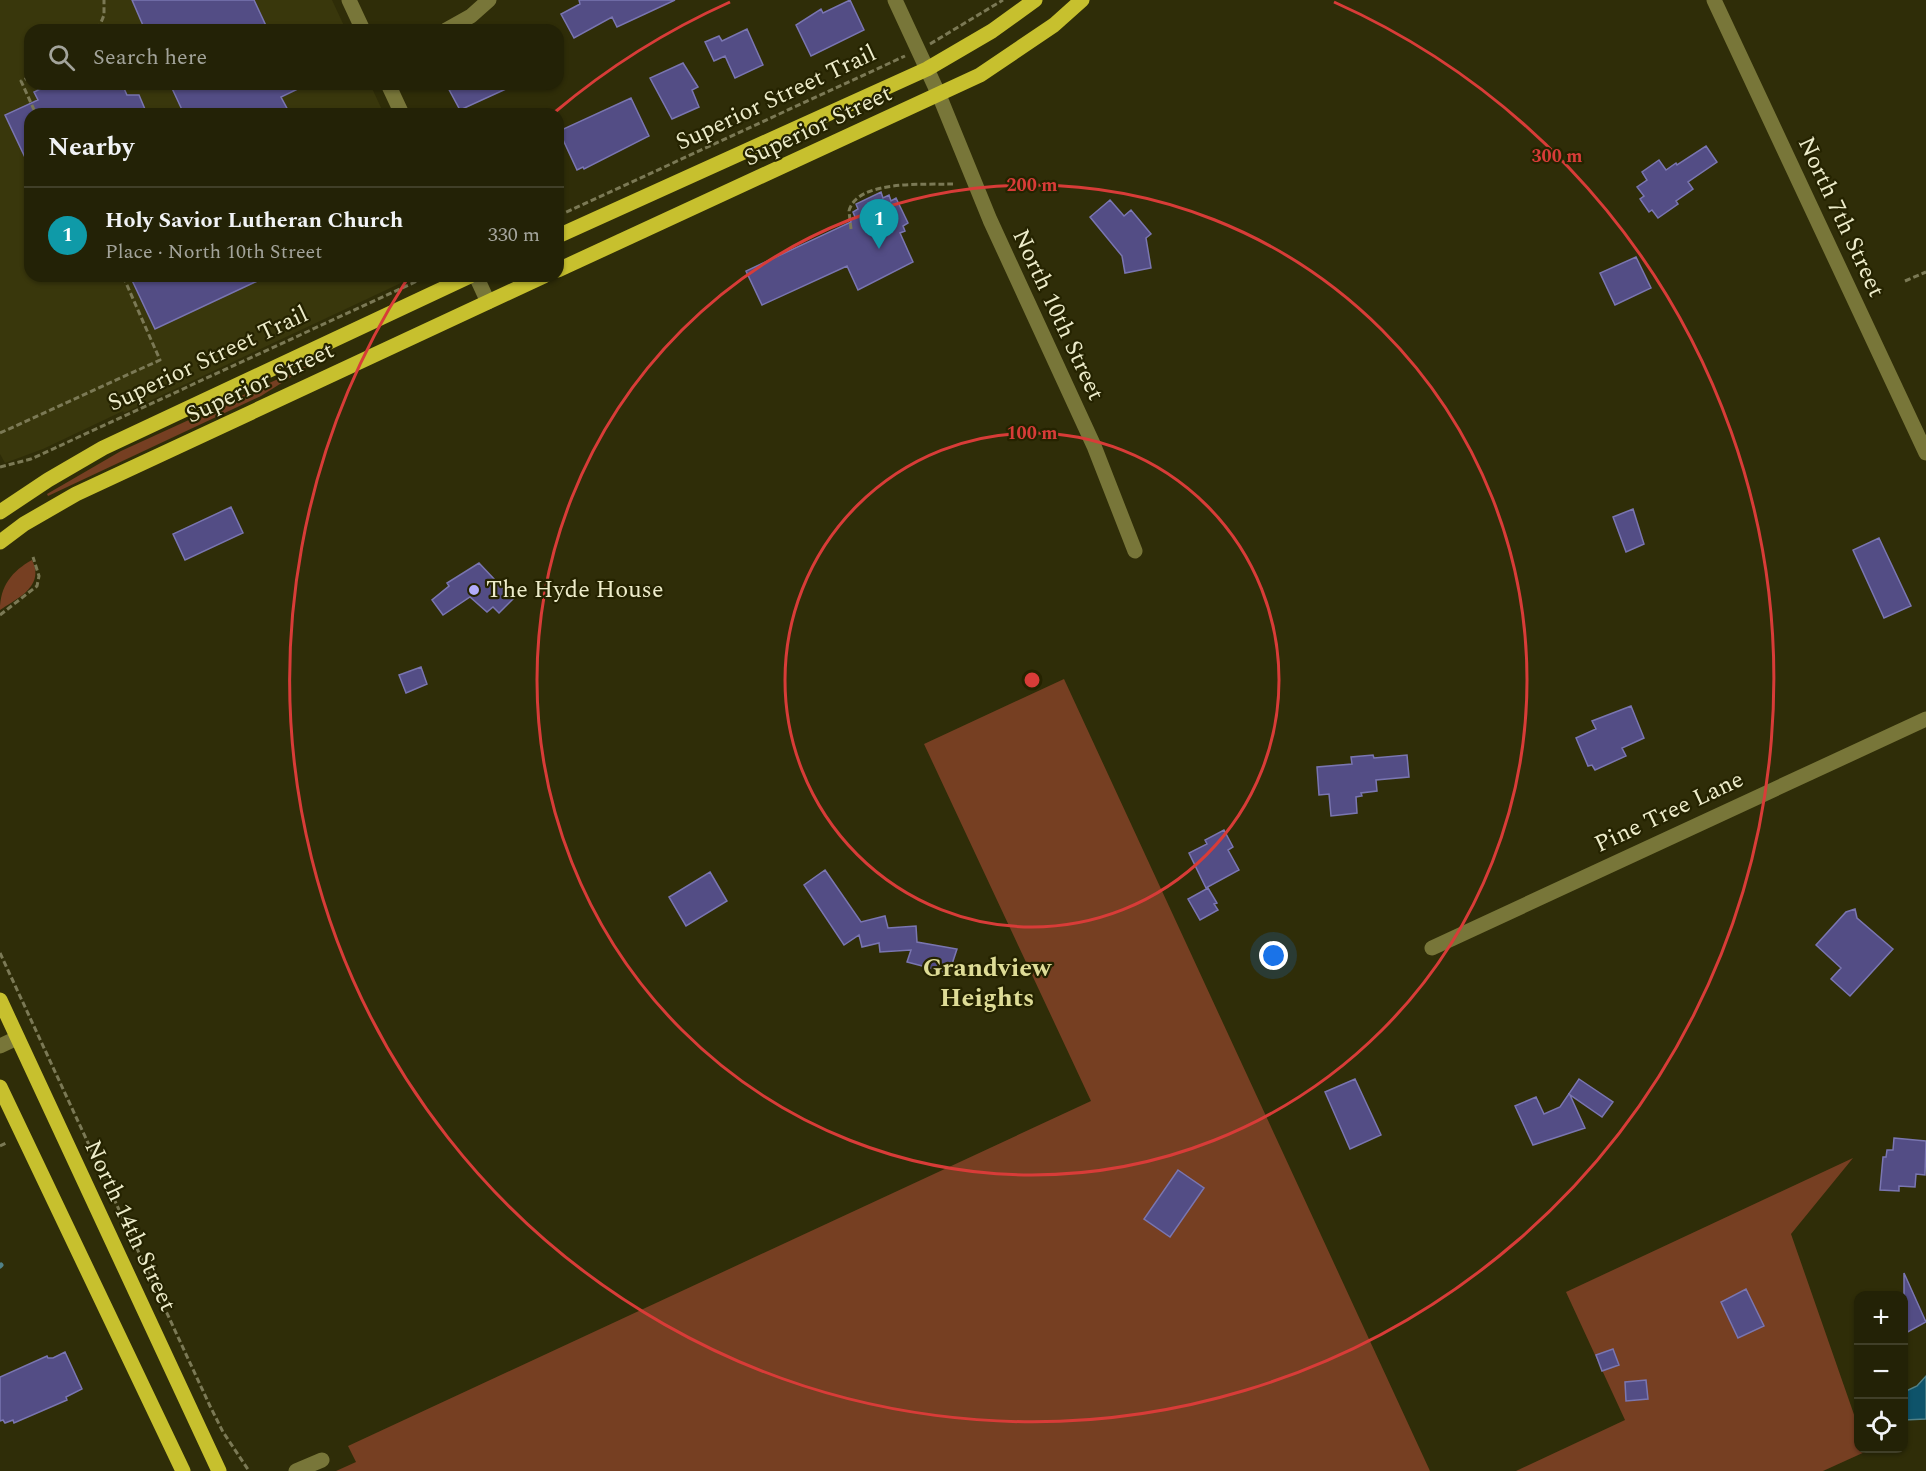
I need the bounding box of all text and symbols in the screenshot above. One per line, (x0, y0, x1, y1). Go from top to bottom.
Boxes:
search box (24, 24, 564, 90)
street label: Superior Street Trail (671, 39, 881, 157)
icon: search (45, 41, 78, 74)
text: Search here (93, 41, 207, 74)
street label: Superior Street (739, 79, 897, 173)
text: Nearby (48, 127, 134, 167)
street label: North 7th Street (1788, 131, 1894, 303)
text: 300 m (1531, 143, 1583, 170)
text: 200 m (1006, 172, 1058, 199)
pin: 1 (860, 200, 898, 249)
text: Holy Savior Lutheran Church (105, 204, 403, 237)
text: 1 (62, 220, 73, 250)
text: 330 m (488, 220, 540, 250)
street label: North 10th Street (1002, 223, 1114, 407)
text: Place · North 10th Street (105, 237, 322, 267)
street label: Superior Street Trail (103, 300, 313, 418)
street label: Superior Street (181, 336, 339, 430)
text: 100 m (1006, 420, 1058, 447)
place label: The Hyde House (486, 572, 664, 608)
marker: The Hyde House (467, 583, 481, 597)
centre of rings (1022, 670, 1042, 690)
street label: Pine Tree Lane (1588, 762, 1750, 862)
your location (1259, 941, 1288, 970)
district label: Grandview Heights (923, 948, 1052, 1018)
street label: North 14th Street (74, 1134, 186, 1318)
map controls (1854, 1291, 1908, 1453)
button: + (1854, 1291, 1908, 1345)
button: − (1854, 1345, 1908, 1399)
button: locate (1854, 1399, 1908, 1453)

